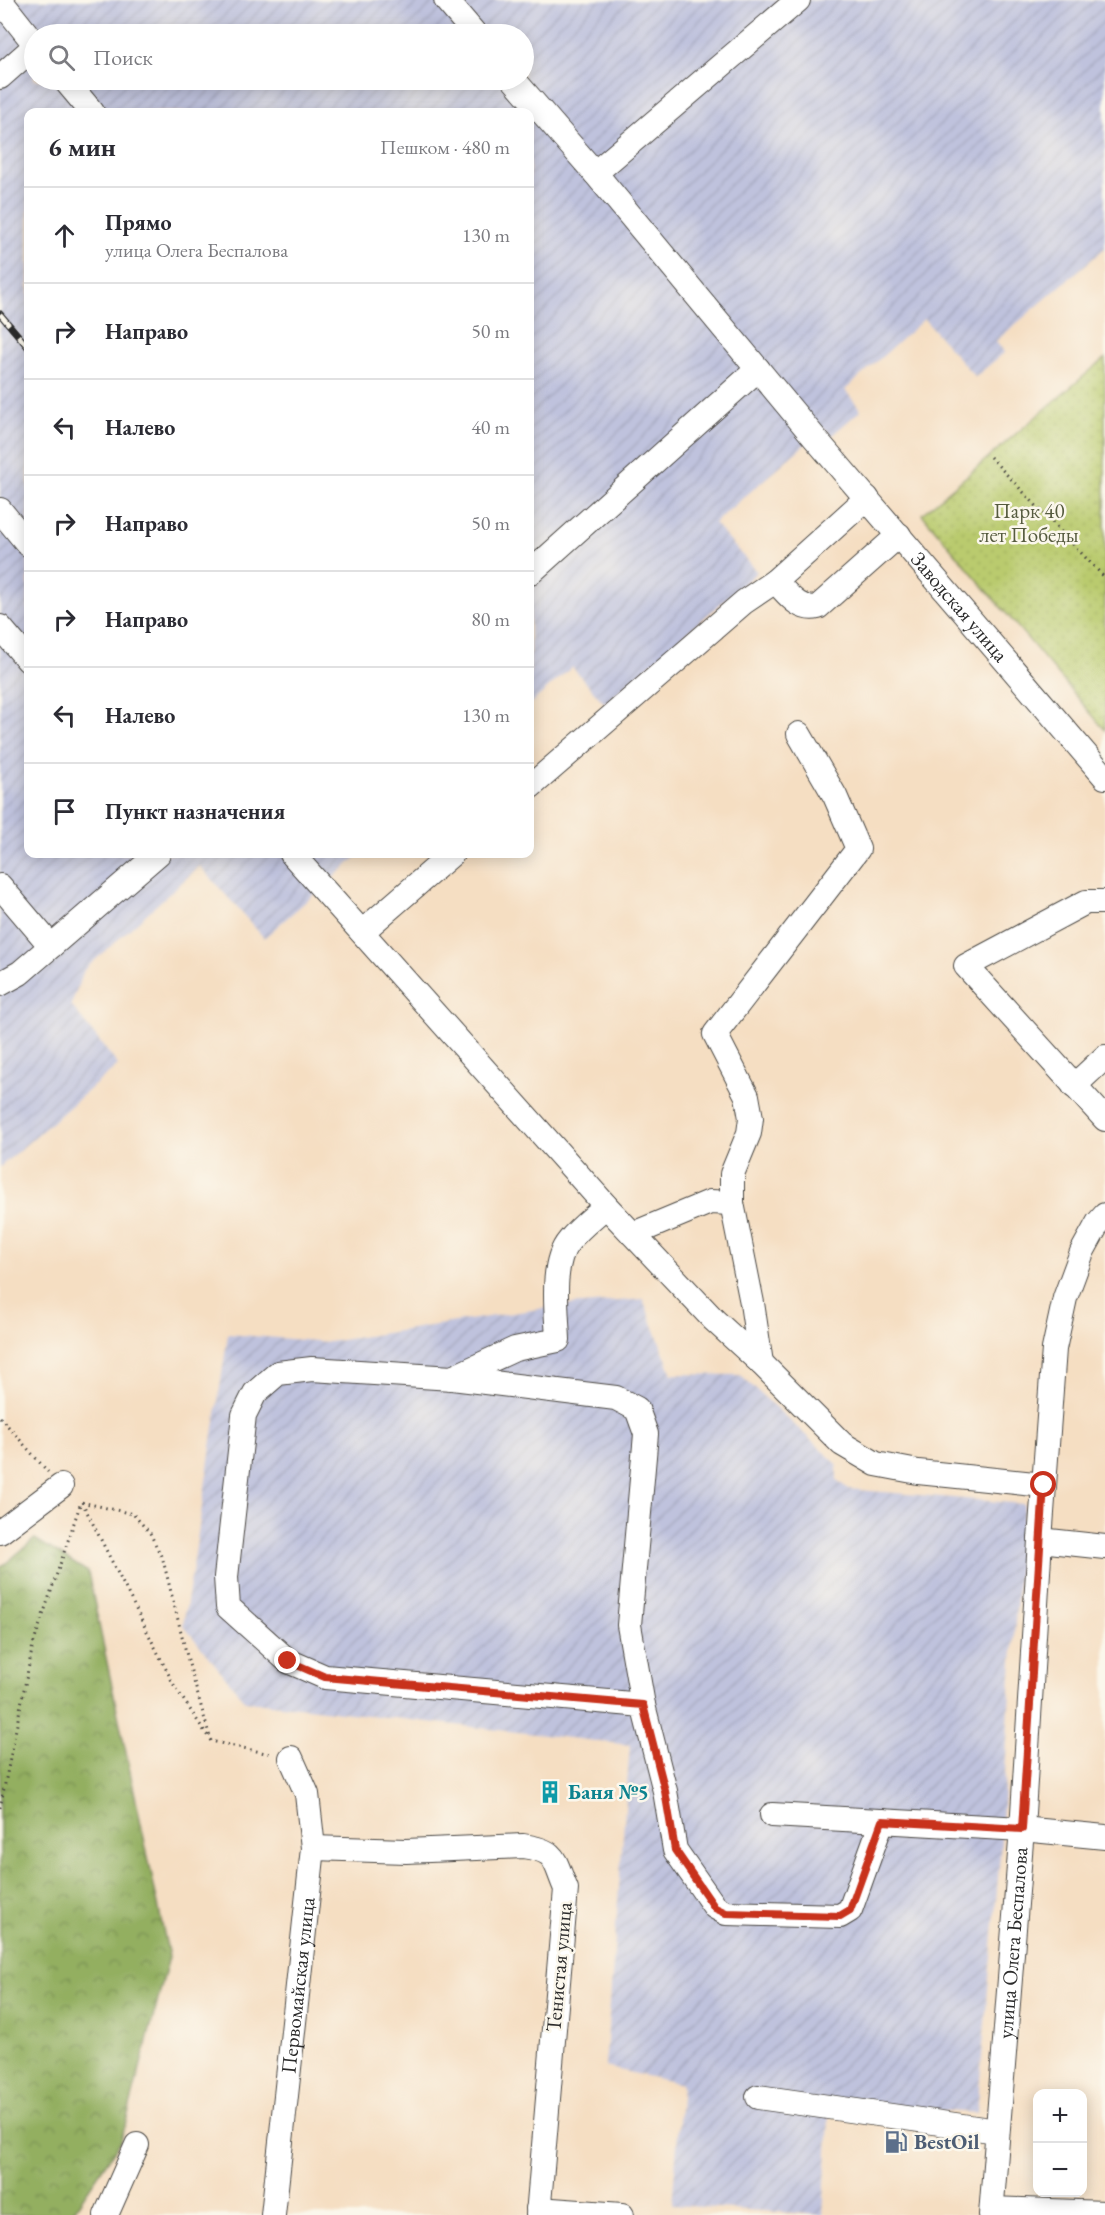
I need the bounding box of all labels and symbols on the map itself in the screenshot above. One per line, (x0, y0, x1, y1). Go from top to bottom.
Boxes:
park label: Парк 40 лет Победы (979, 497, 1079, 548)
street label: Заводская улица (905, 546, 1015, 668)
route start (1030, 1471, 1056, 1497)
route end (274, 1647, 300, 1673)
place label: Баня №5 (568, 1778, 649, 1805)
building icon: Баня №5 (537, 1779, 563, 1805)
street label: улица Олега Беспалова (991, 1845, 1034, 2040)
street label: Первомайская улица (275, 1895, 321, 2075)
street label: Тенистая улица (539, 1900, 578, 2033)
place label: BestOil (914, 2128, 979, 2155)
fuel station icon: BestOil (883, 2129, 909, 2155)

